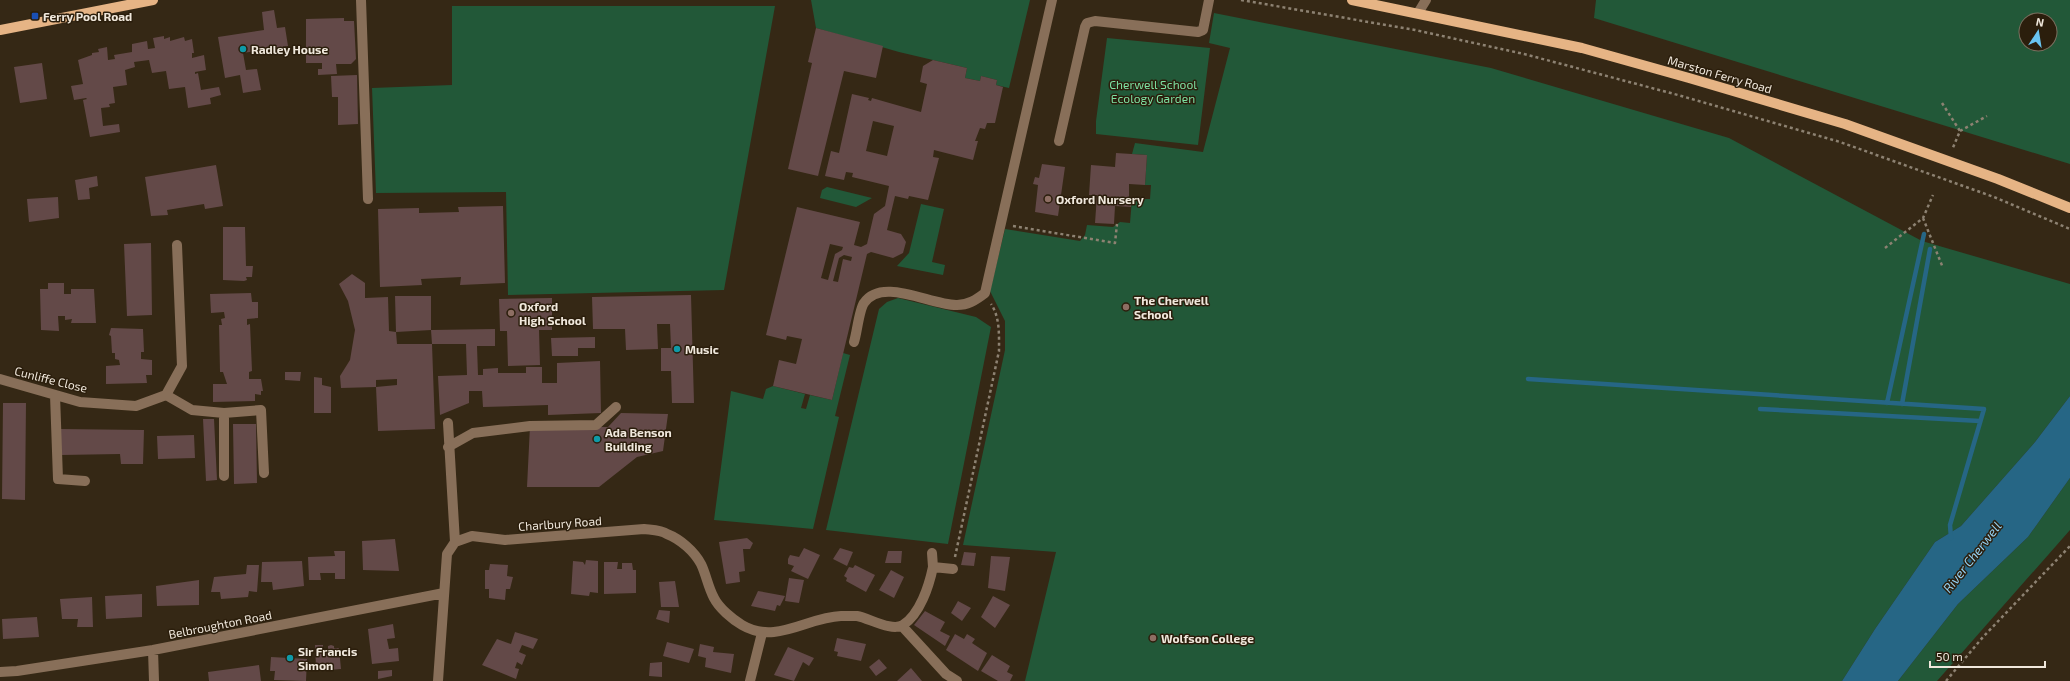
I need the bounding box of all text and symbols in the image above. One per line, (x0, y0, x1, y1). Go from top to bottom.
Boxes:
place label: Ferry Pool Road (43, 9, 132, 24)
marker: Ferry Pool Road (30, 11, 40, 21)
north arrow (2018, 12, 2058, 52)
text: N (2035, 15, 2045, 29)
place label: Radley House (251, 42, 328, 57)
marker: Radley House (238, 44, 248, 54)
street label: Marston Ferry Road (1666, 52, 1774, 96)
park label: Cherwell School Ecology Garden (1109, 77, 1197, 105)
place label: Oxford Nursery (1056, 192, 1144, 207)
marker: Oxford Nursery (1043, 194, 1053, 204)
place label: The Cherwell School (1134, 293, 1209, 321)
place label: Oxford High School (519, 299, 586, 327)
marker: The Cherwell School (1121, 302, 1131, 312)
marker: Oxford High School (506, 308, 516, 318)
place label: Music (685, 342, 719, 356)
marker: Music (672, 344, 682, 354)
street label: Cunliffe Close (13, 363, 89, 395)
place label: Ada Benson Building (605, 425, 672, 453)
marker: Ada Benson Building (592, 434, 602, 444)
street label: Charlbury Road (518, 513, 602, 533)
water label: River Cherwell (1939, 518, 2005, 596)
street label: Belbroughton Road (167, 607, 273, 641)
place label: Wolfson College (1161, 631, 1254, 645)
marker: Wolfson College (1148, 633, 1158, 643)
scale bar (1930, 643, 2045, 669)
place label: Sir Francis Simon (298, 644, 357, 672)
text: 50 m (1936, 649, 1963, 663)
marker: Sir Francis Simon (285, 653, 295, 663)

